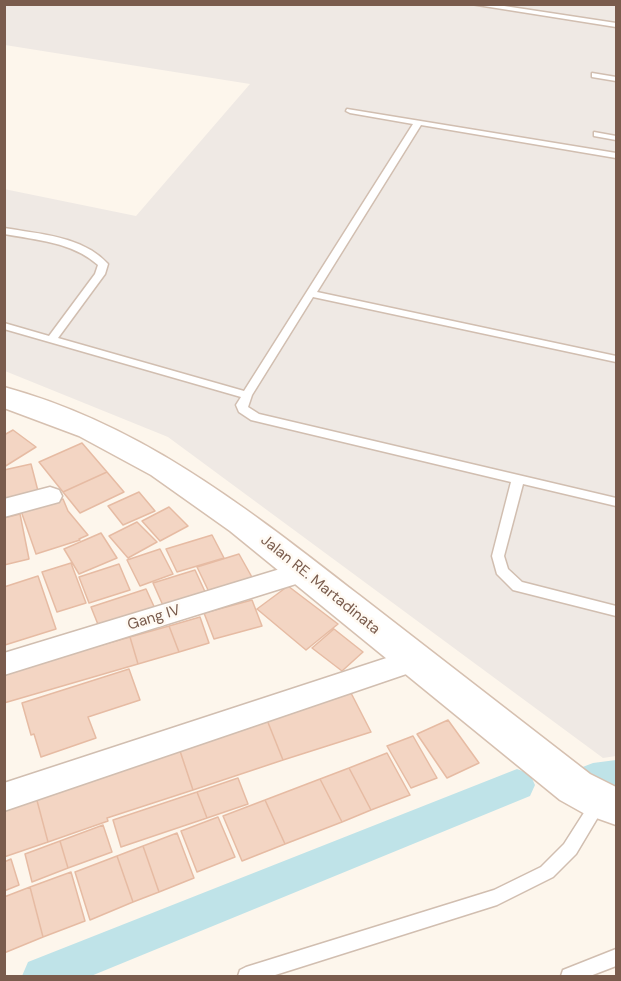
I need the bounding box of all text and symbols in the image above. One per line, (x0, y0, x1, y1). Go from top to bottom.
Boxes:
street label: Jalan RE. Martadinata (257, 531, 383, 639)
street label: Gang IV (126, 601, 182, 635)

